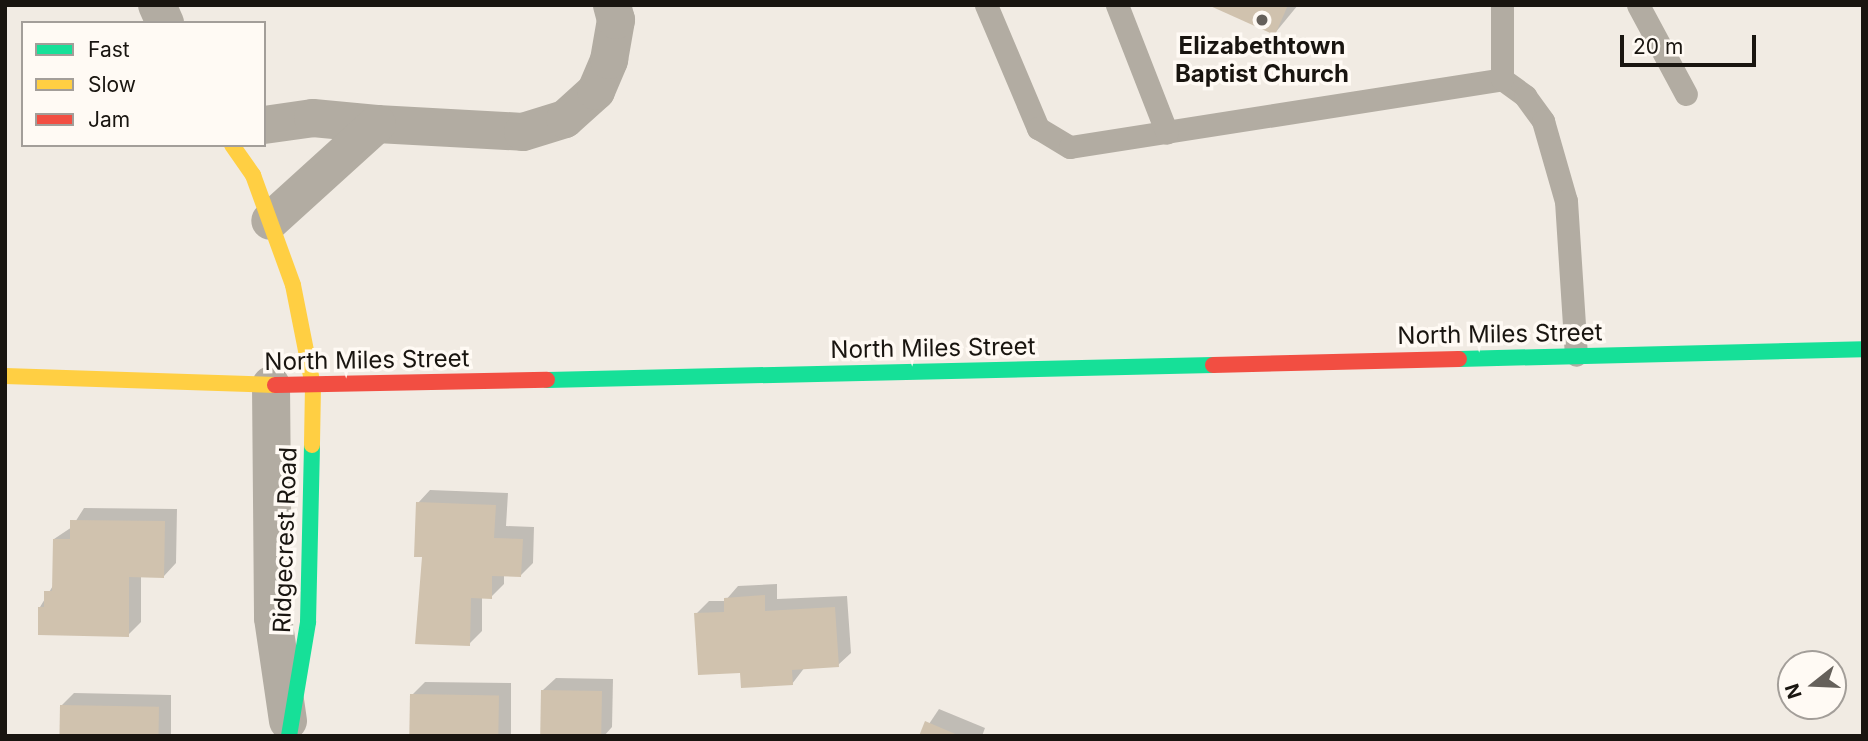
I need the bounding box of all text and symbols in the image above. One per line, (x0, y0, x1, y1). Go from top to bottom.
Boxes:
marker: Elizabethtown Baptist Church (1254, 12, 1270, 28)
legend (21, 21, 266, 147)
scale bar (1623, 21, 1759, 65)
place label: Elizabethtown Baptist Church (1175, 32, 1349, 88)
text: 20 m (1633, 34, 1683, 59)
text: Fast (88, 37, 130, 62)
text: Slow (88, 72, 136, 97)
text: Jam (88, 107, 130, 132)
street label: North Miles Street (1397, 318, 1603, 350)
street label: North Miles Street (830, 332, 1036, 364)
street label: North Miles Street (264, 344, 470, 376)
street label: Ridgecrest Road (267, 446, 303, 634)
north arrow (1777, 650, 1847, 720)
text: N (1780, 681, 1807, 701)

